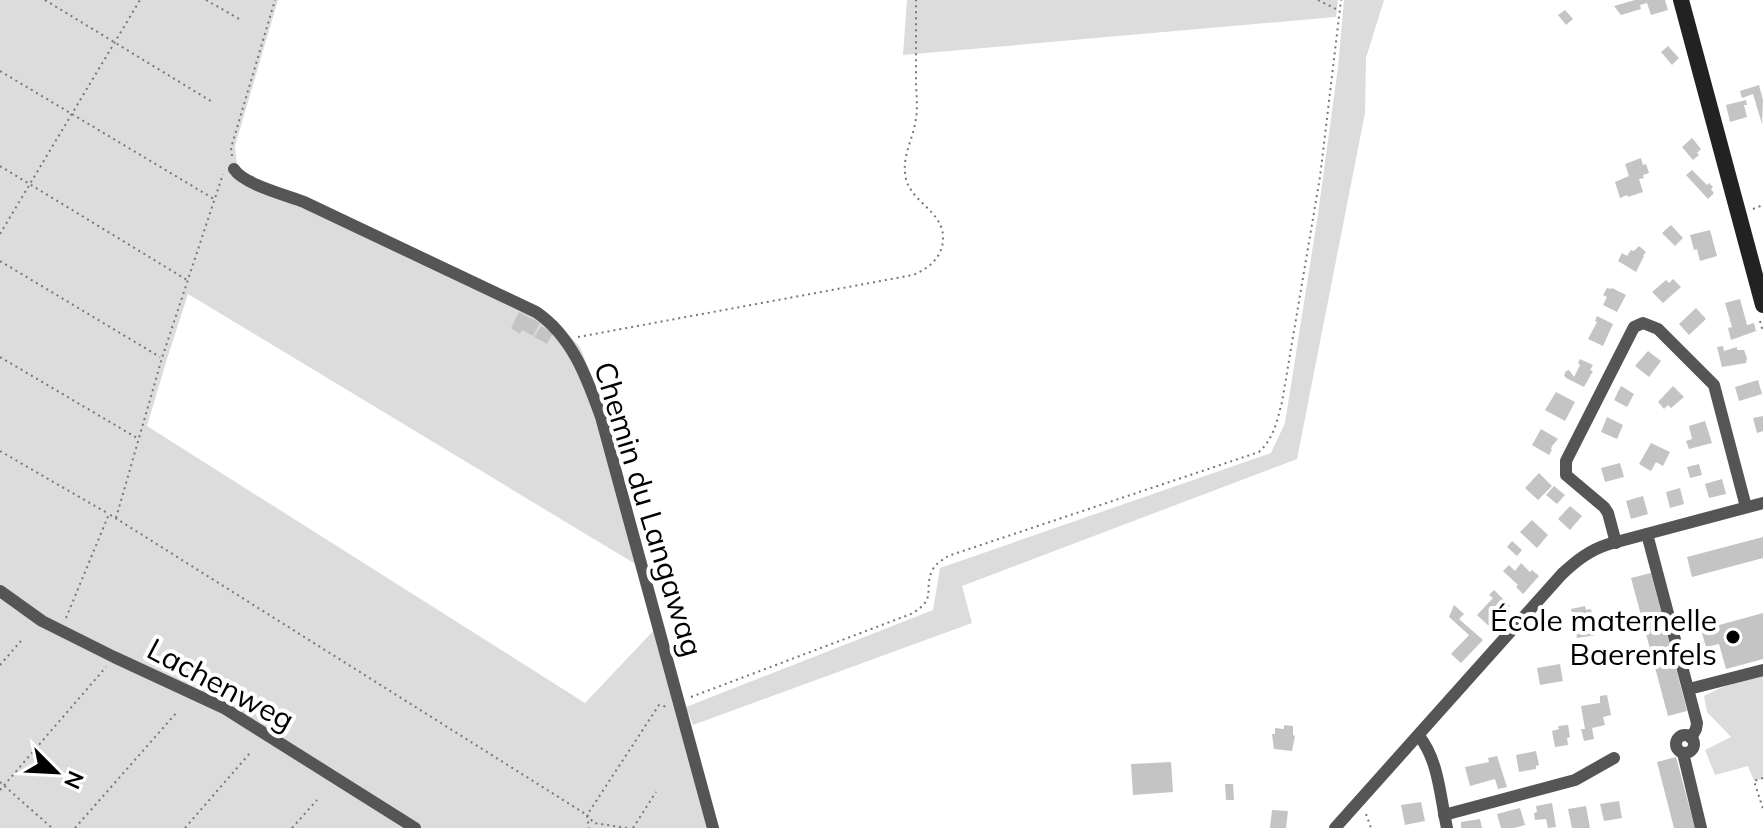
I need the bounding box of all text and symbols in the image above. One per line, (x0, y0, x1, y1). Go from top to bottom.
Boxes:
street label: Chemin du Langawag (586, 357, 712, 661)
place label: École maternelle Baerenfels (1490, 601, 1717, 673)
marker: École maternelle Baerenfels (1724, 628, 1742, 646)
street label: Lachenweg (141, 629, 301, 739)
north arrow (16, 732, 96, 812)
text: N (58, 767, 90, 793)

